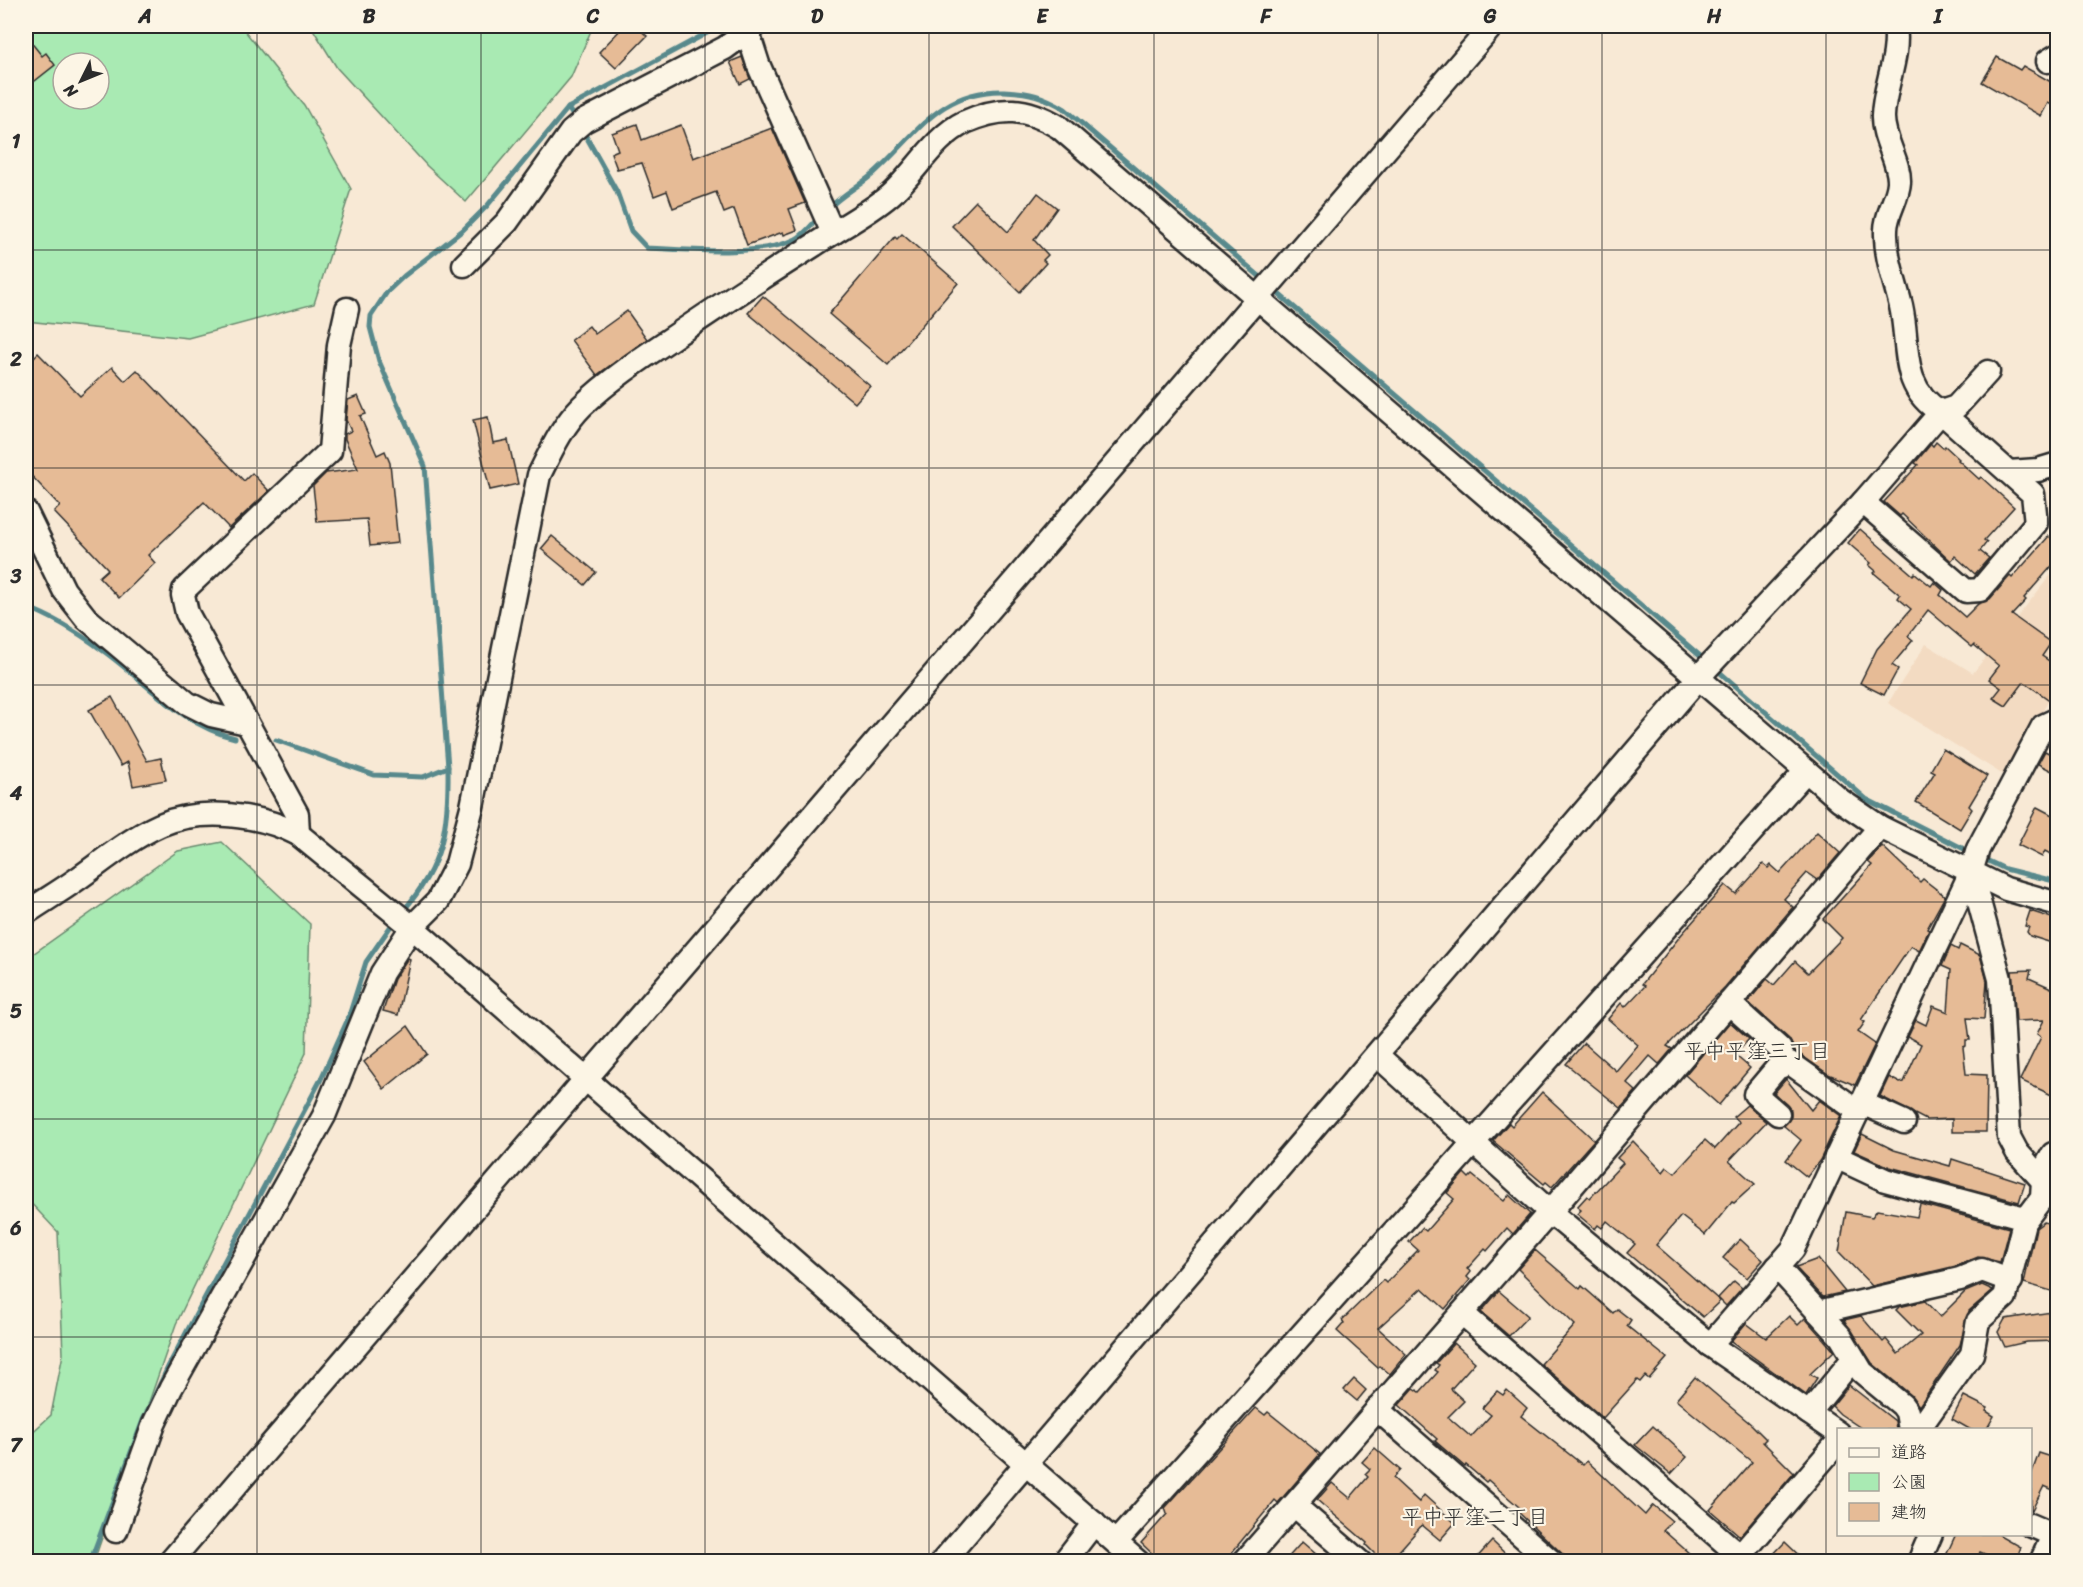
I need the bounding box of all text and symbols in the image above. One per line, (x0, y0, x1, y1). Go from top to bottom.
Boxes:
text: A (137, 0, 152, 34)
text: B (363, 0, 376, 34)
text: C (586, 0, 600, 34)
text: D (811, 0, 824, 34)
text: E (1036, 0, 1049, 34)
text: F (1260, 0, 1273, 34)
text: G (1483, 0, 1497, 34)
text: H (1706, 0, 1722, 34)
text: I (1933, 0, 1944, 34)
north arrow (51, 51, 111, 111)
text: N (55, 76, 85, 106)
text: 1 (12, 124, 21, 159)
text: 2 (9, 342, 22, 377)
text: 3 (10, 559, 22, 594)
text: 4 (9, 776, 23, 811)
text: 5 (10, 994, 22, 1029)
district label: 平中平窪三丁目 (1684, 1032, 1831, 1070)
text: 6 (9, 1211, 22, 1246)
text: 7 (10, 1428, 23, 1463)
legend (1837, 1428, 2032, 1536)
text: 道路 (1891, 1436, 1927, 1468)
text: 公園 (1891, 1466, 1927, 1498)
text: 建物 (1891, 1496, 1927, 1528)
district label: 平中平窪二丁目 (1402, 1498, 1549, 1536)

